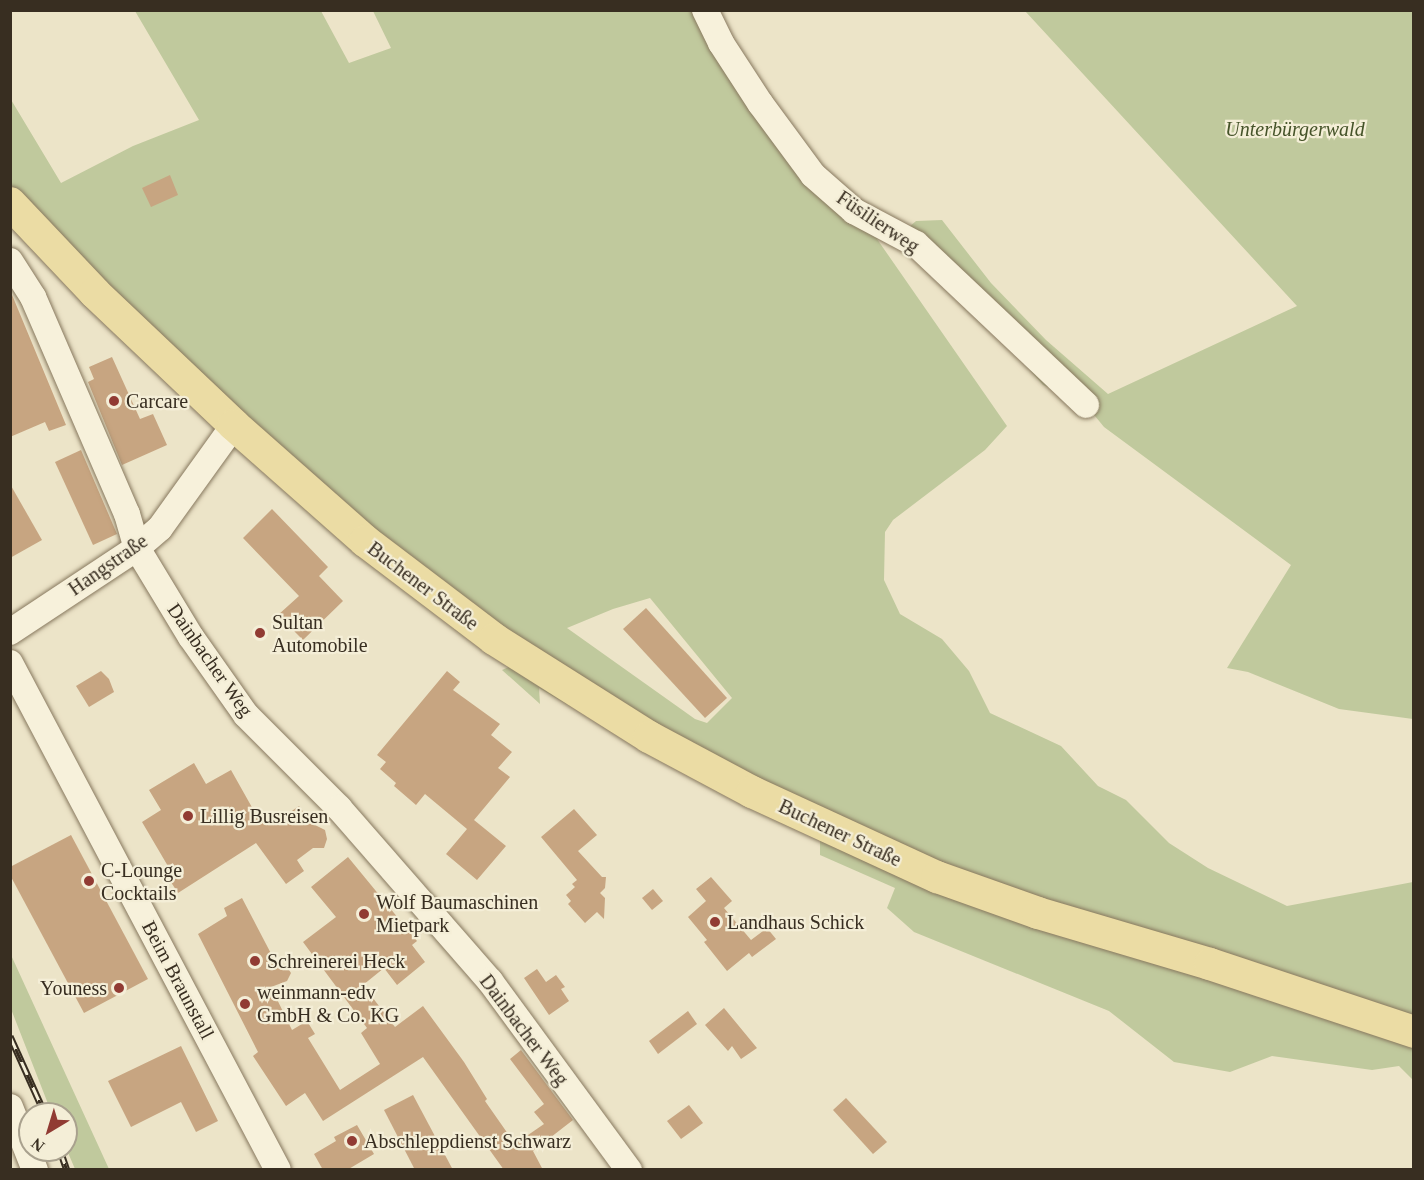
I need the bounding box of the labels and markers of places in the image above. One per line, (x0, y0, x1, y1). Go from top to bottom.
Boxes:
place label: Carcare (126, 389, 188, 413)
marker: Carcare (107, 394, 121, 408)
place label: Sultan Automobile (272, 610, 368, 657)
marker: Sultan Automobile (253, 626, 267, 640)
place label: Lillig Busreisen (200, 804, 328, 828)
marker: Lillig Busreisen (181, 809, 195, 823)
place label: C-Lounge Cocktails (101, 858, 182, 905)
marker: C-Lounge Cocktails (82, 874, 96, 888)
place label: Wolf Baumaschinen Mietpark (376, 891, 538, 938)
marker: Wolf Baumaschinen Mietpark (357, 907, 371, 921)
place label: Landhaus Schick (727, 910, 864, 934)
marker: Landhaus Schick (708, 915, 722, 929)
place label: Schreinerei Heck (267, 949, 405, 973)
marker: Schreinerei Heck (248, 954, 262, 968)
place label: Youness (40, 976, 107, 1000)
marker: Youness (112, 981, 126, 995)
place label: weinmann-edv GmbH & Co. KG (257, 981, 399, 1028)
marker: weinmann-edv GmbH & Co. KG (238, 997, 252, 1011)
place label: Abschleppdienst Schwarz (364, 1129, 571, 1153)
marker: Abschleppdienst Schwarz (345, 1134, 359, 1148)

